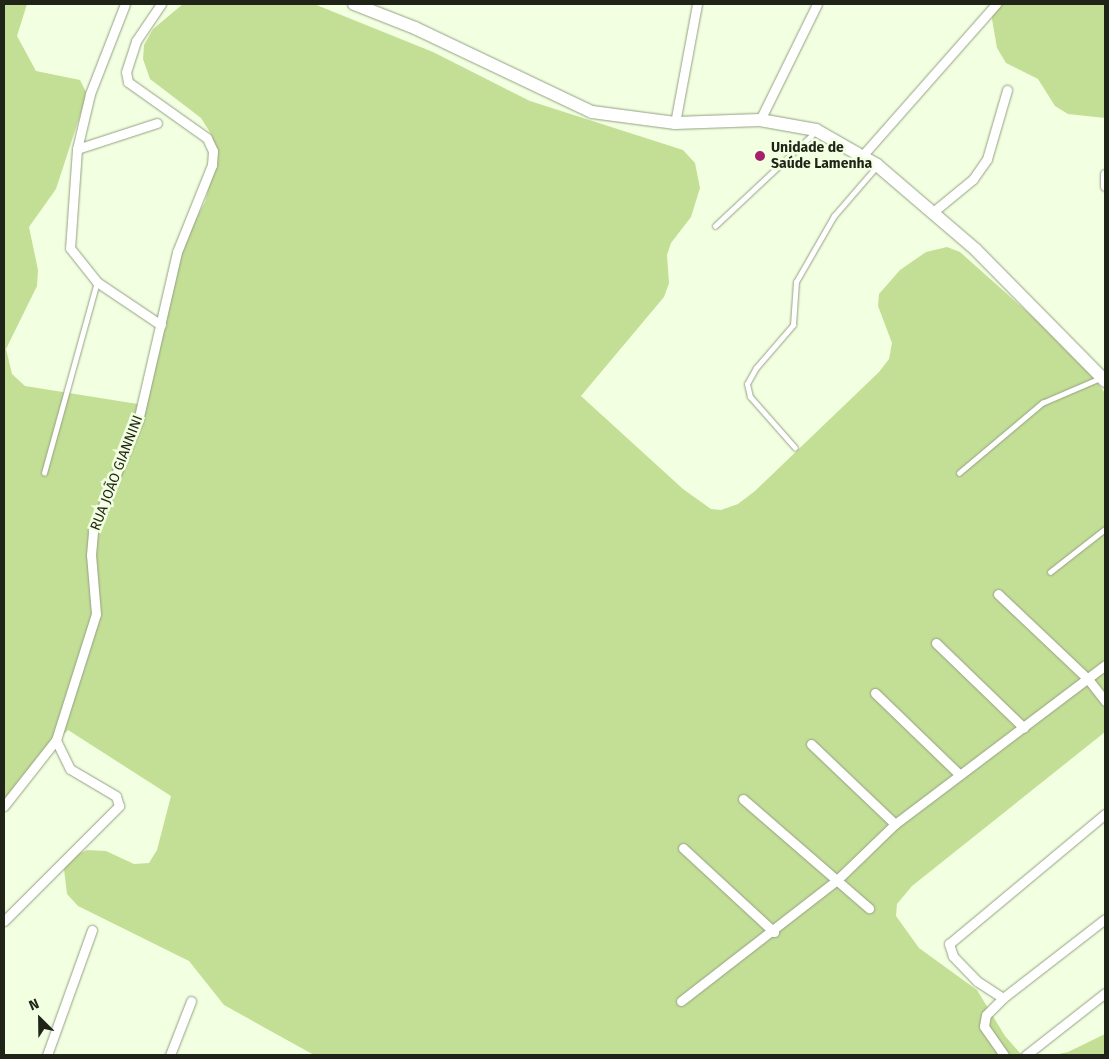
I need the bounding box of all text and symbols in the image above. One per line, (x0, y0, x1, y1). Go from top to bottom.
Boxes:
place label: Unidade de Saúde Lamenha (771, 140, 872, 172)
marker: Unidade de Saúde Lamenha (753, 149, 767, 163)
street label: RUA JOÃO GIANNINI (87, 413, 147, 533)
north arrow (15, 994, 65, 1044)
text: N (26, 995, 42, 1014)

